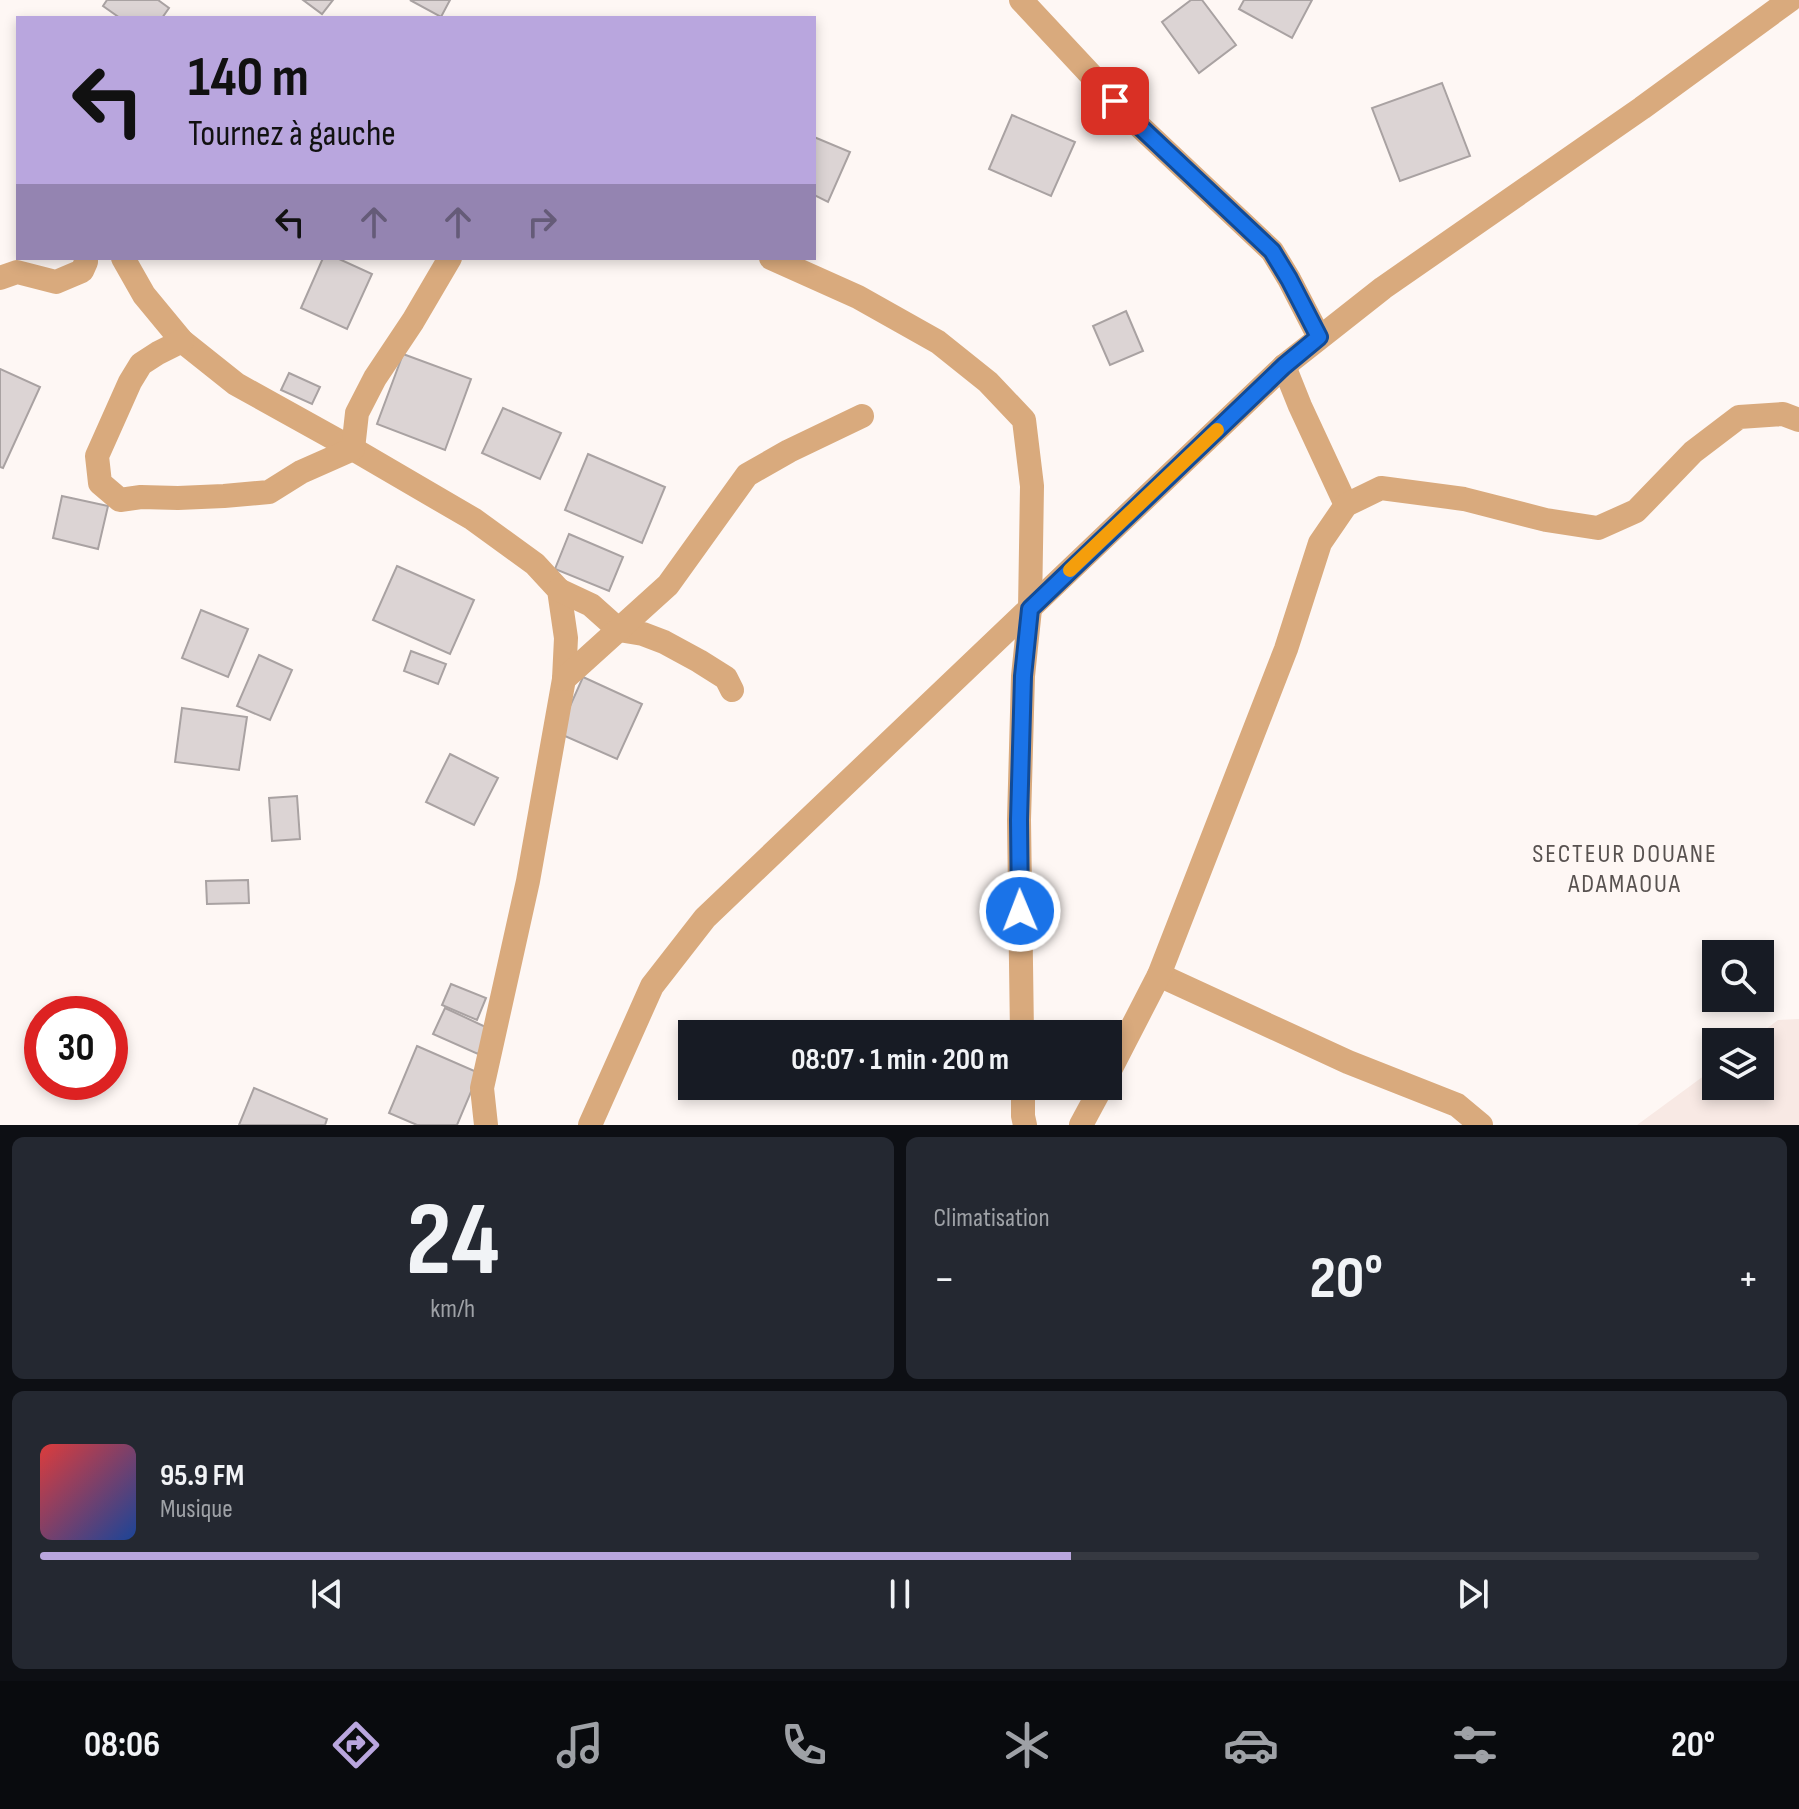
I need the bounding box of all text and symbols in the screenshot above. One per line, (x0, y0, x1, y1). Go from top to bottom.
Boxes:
text: 140 m (188, 45, 309, 112)
icon: left (56, 48, 160, 152)
pin (1081, 67, 1149, 135)
icon: arrive (1093, 79, 1137, 123)
text: Tournez à gauche (188, 113, 396, 156)
icon: left (268, 200, 312, 244)
icon: ahead (352, 200, 396, 244)
icon: ahead (436, 200, 480, 244)
icon: right (520, 200, 564, 244)
district label: SECTEUR DOUANE ADAMAOUA (1532, 839, 1718, 900)
position arrow (978, 869, 1062, 953)
map controls (1702, 940, 1774, 1100)
button: search (1702, 940, 1774, 1012)
speed limit sign: 30 (24, 996, 128, 1100)
button: layers (1702, 1028, 1774, 1100)
text: 08:07 · 1 min · 200 m (791, 1042, 1009, 1078)
text: 24 (406, 1179, 500, 1304)
text: Climatisation (934, 1203, 1050, 1234)
text: 20° (1309, 1243, 1383, 1315)
text: − (934, 1253, 955, 1306)
text: + (1737, 1253, 1759, 1306)
text: km/h (430, 1294, 475, 1325)
text: 95.9 FM (160, 1458, 244, 1494)
text: Musique (160, 1494, 233, 1525)
icon: previous (305, 1572, 349, 1616)
icon: pause (878, 1572, 922, 1616)
icon: next (1451, 1572, 1495, 1616)
icon: directions (328, 1717, 384, 1773)
icon: music (552, 1717, 608, 1773)
icon: phone (776, 1717, 832, 1773)
icon: climate (999, 1717, 1055, 1773)
icon: car (1223, 1717, 1279, 1773)
icon: filters (1447, 1717, 1503, 1773)
text: 08:06 (84, 1724, 160, 1767)
text: 20° (1671, 1724, 1715, 1767)

